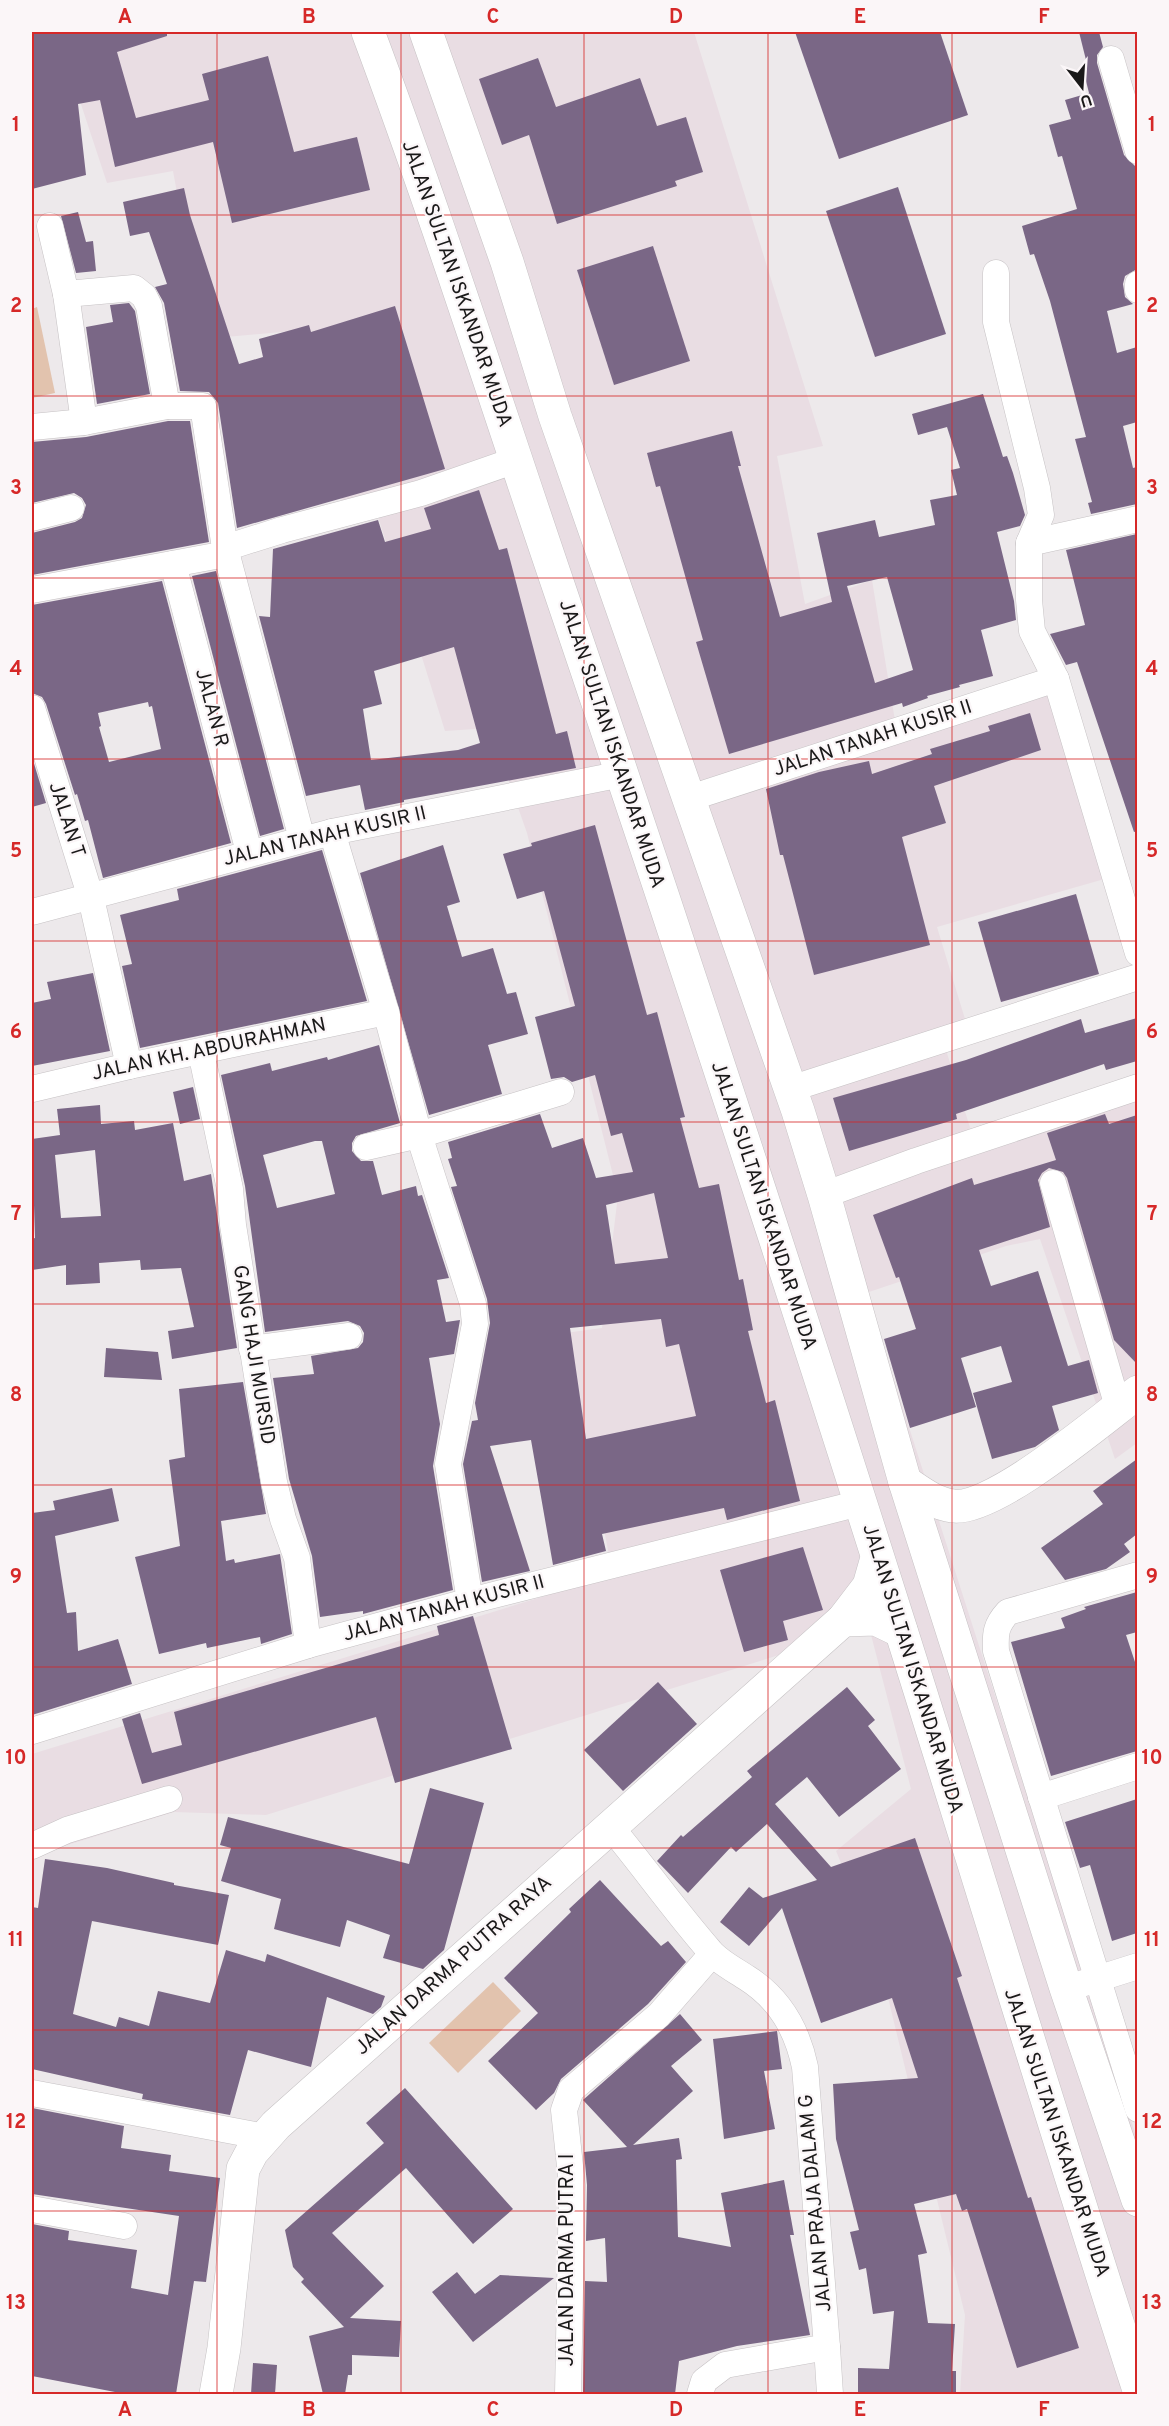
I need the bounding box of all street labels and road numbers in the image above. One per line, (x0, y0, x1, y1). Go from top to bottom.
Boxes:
street label: JALAN SULTAN ISKANDAR MUDA (395, 137, 517, 431)
street label: JALAN SULTAN ISKANDAR MUDA (552, 596, 670, 892)
street label: JALAN R (188, 666, 234, 750)
street label: JALAN TANAH KUSIR II (770, 695, 976, 783)
street label: JALAN T (42, 779, 90, 861)
street label: JALAN TANAH KUSIR II (221, 801, 429, 873)
street label: JALAN KH. ABDURAHMAN (89, 1012, 329, 1088)
street label: JALAN SULTAN ISKANDAR MUDA (704, 1058, 822, 1354)
street label: GANG HAJI MURSID (226, 1263, 280, 1447)
street label: JALAN SULTAN ISKANDAR MUDA (855, 1521, 969, 1817)
street label: JALAN TANAH KUSIR II (340, 1570, 548, 1648)
street label: JALAN DARMA PUTRA RAYA (350, 1870, 558, 2062)
street label: JALAN SULTAN ISKANDAR MUDA (997, 1985, 1115, 2281)
street label: JALAN PRAJA DALAM G (794, 2093, 838, 2313)
street label: JALAN DARMA PUTRA I (555, 2153, 581, 2367)

